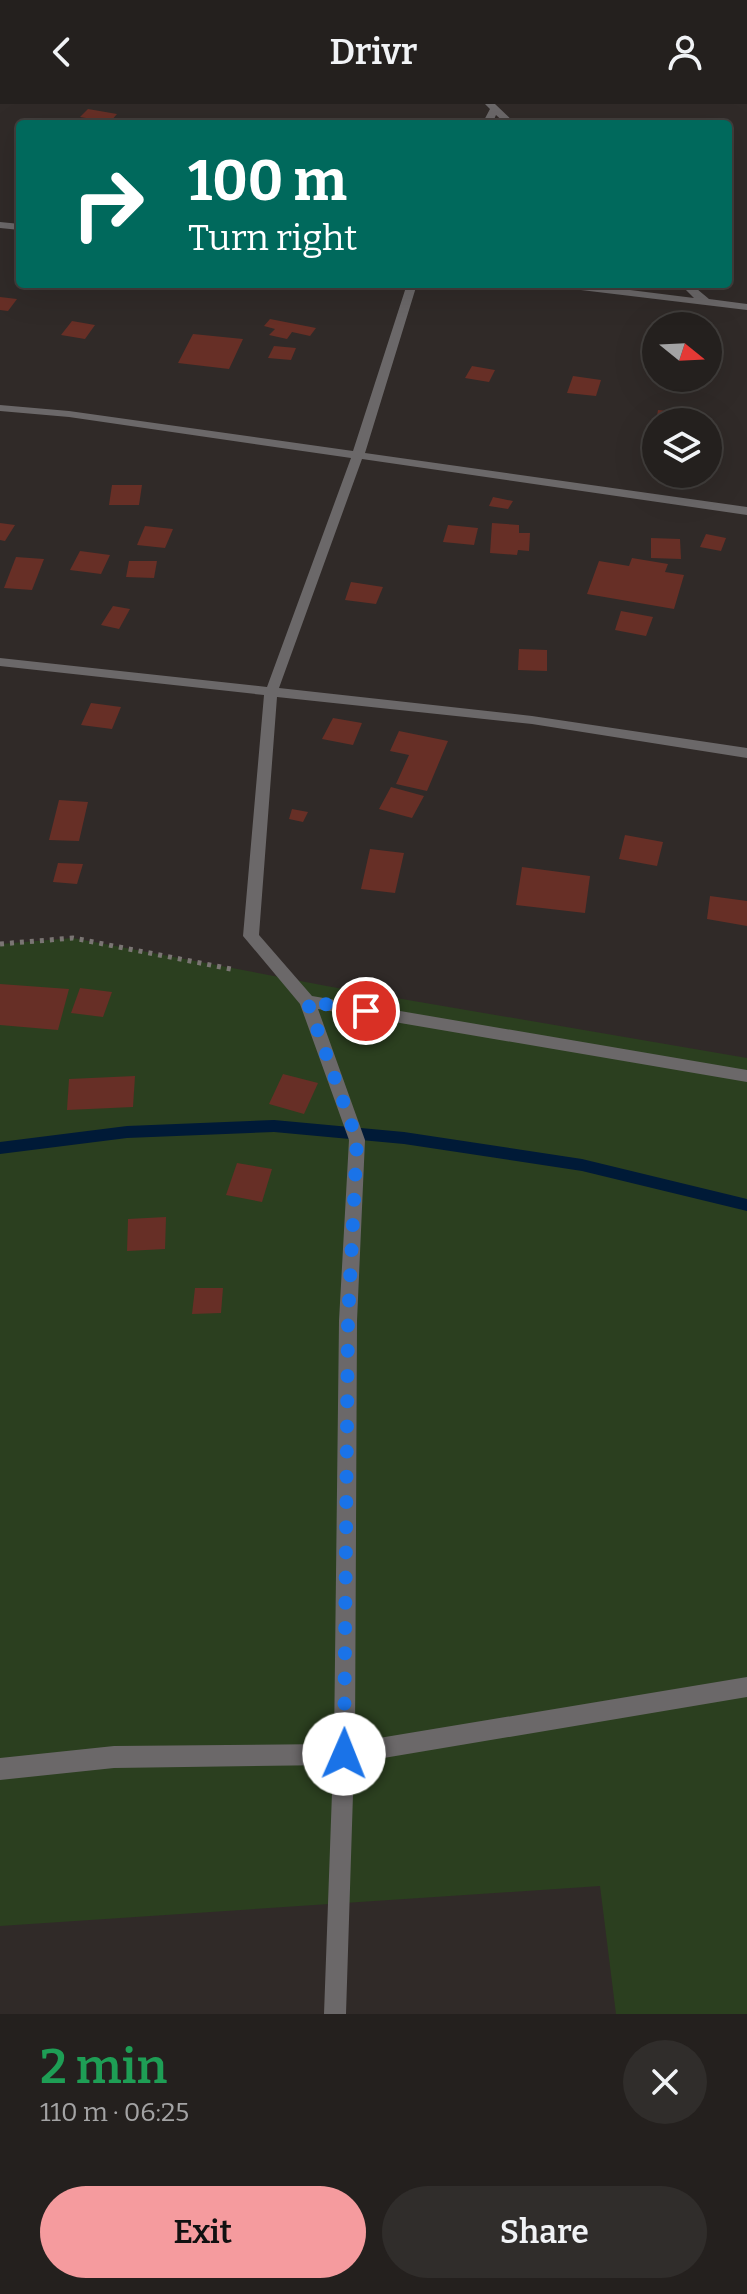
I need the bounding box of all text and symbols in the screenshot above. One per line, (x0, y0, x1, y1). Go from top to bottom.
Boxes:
icon: back (40, 30, 84, 74)
text: Drivr (330, 30, 417, 74)
icon: person (663, 30, 707, 74)
text: 100 m (188, 148, 347, 215)
icon: right (56, 152, 160, 256)
text: Turn right (188, 216, 357, 260)
north arrow (642, 312, 722, 392)
map controls (642, 312, 722, 488)
button: layers (642, 408, 722, 488)
pin (332, 977, 400, 1045)
icon: arrive (344, 989, 388, 1033)
position arrow (302, 1712, 386, 1796)
text: 2 min (40, 2038, 167, 2096)
button: close (623, 2040, 707, 2124)
text: 110 m · 06:25 (40, 2097, 189, 2128)
button: Exit (40, 2186, 366, 2278)
button: Share (382, 2186, 707, 2278)

